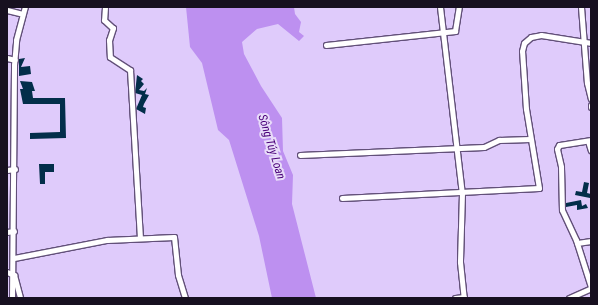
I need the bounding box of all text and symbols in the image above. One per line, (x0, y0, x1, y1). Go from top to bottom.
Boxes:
water label: Sông Túy Loan (254, 113, 288, 181)

